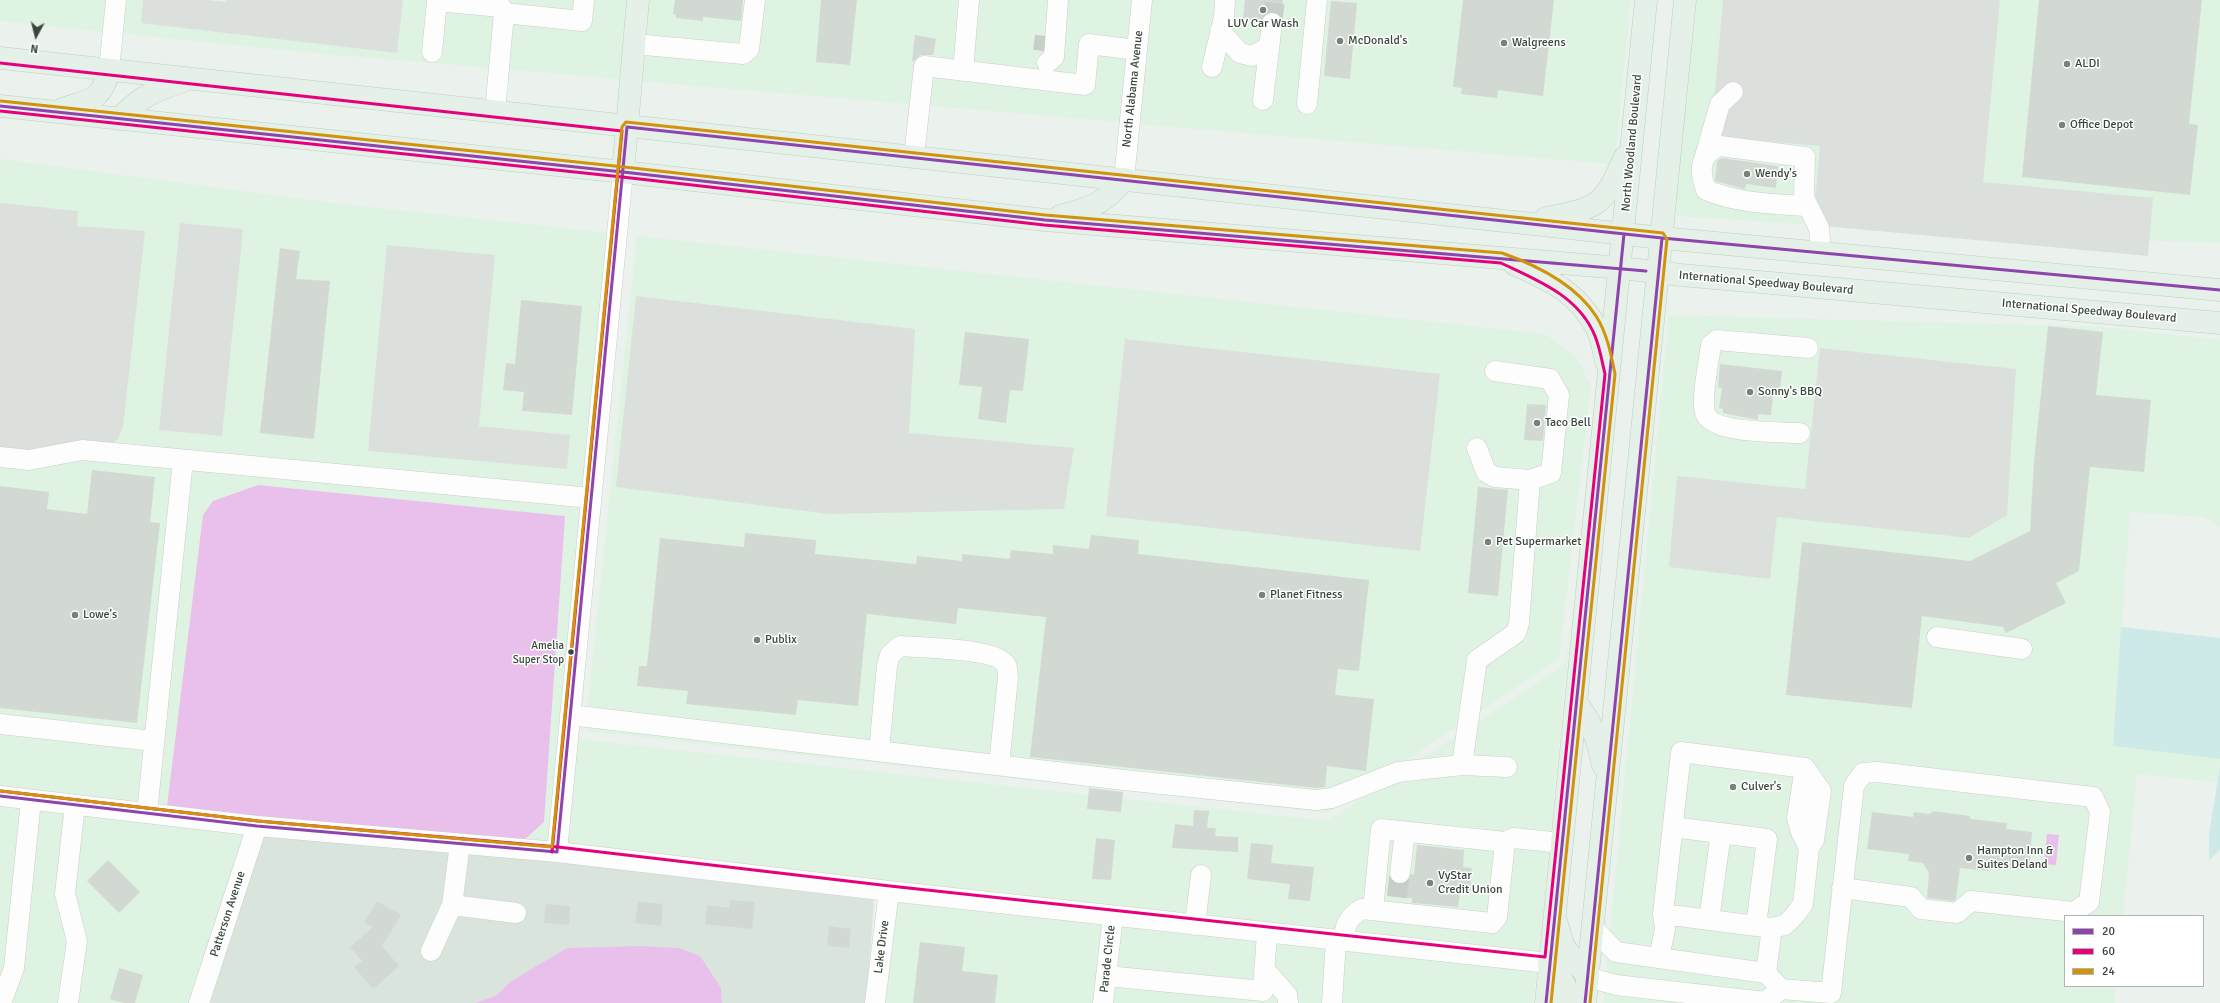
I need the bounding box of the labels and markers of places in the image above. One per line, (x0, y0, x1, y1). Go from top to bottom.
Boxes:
marker: LUV Car Wash (1258, 5, 1268, 15)
place label: LUV Car Wash (1227, 17, 1299, 31)
place label: McDonald's (1348, 34, 1408, 48)
marker: McDonald's (1335, 36, 1345, 46)
place label: Walgreens (1512, 36, 1566, 50)
marker: Walgreens (1499, 38, 1509, 48)
place label: ALDI (2075, 57, 2100, 71)
marker: ALDI (2062, 59, 2072, 69)
place label: Office Depot (2070, 118, 2133, 132)
marker: Office Depot (2057, 120, 2067, 130)
place label: Wendy's (1755, 167, 1797, 181)
marker: Wendy's (1742, 169, 1752, 179)
place label: Sonny's BBQ (1758, 385, 1822, 399)
marker: Sonny's BBQ (1745, 387, 1755, 397)
place label: Taco Bell (1545, 416, 1591, 430)
marker: Taco Bell (1532, 418, 1542, 428)
place label: Pet Supermarket (1496, 535, 1581, 549)
marker: Pet Supermarket (1483, 537, 1493, 547)
place label: Planet Fitness (1270, 588, 1343, 602)
marker: Planet Fitness (1257, 590, 1267, 600)
place label: Lowe's (83, 608, 117, 622)
marker: Lowe's (70, 610, 80, 620)
place label: Publix (765, 633, 797, 647)
marker: Publix (752, 635, 762, 645)
place label: Amelia Super Stop (513, 639, 564, 665)
marker: Amelia Super Stop (566, 647, 576, 657)
place label: Culver's (1741, 780, 1782, 794)
marker: Culver's (1728, 782, 1738, 792)
place label: Hampton Inn & Suites Deland (1977, 844, 2053, 872)
marker: Hampton Inn & Suites Deland (1964, 853, 1974, 863)
place label: VyStar Credit Union (1438, 869, 1502, 897)
marker: VyStar Credit Union (1425, 878, 1435, 888)

